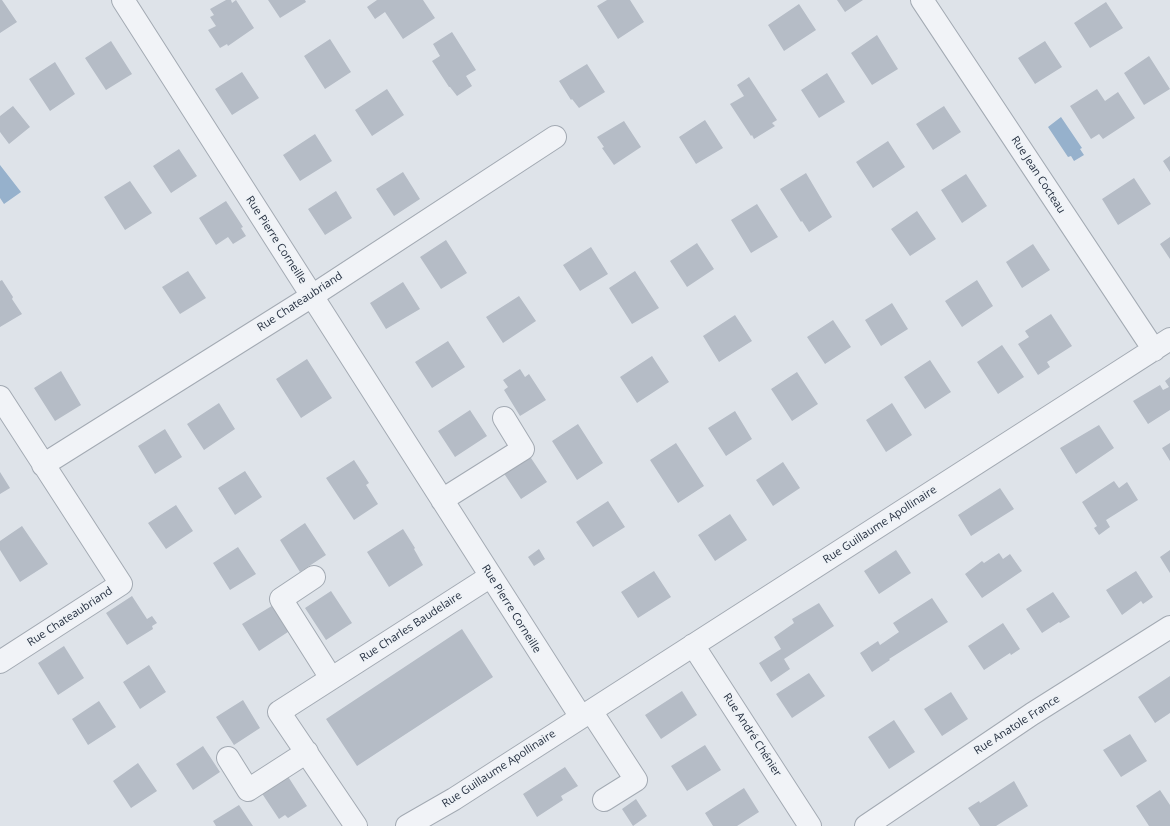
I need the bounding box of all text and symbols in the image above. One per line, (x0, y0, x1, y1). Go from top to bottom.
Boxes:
street label: Rue Jean Cocteau (1008, 134, 1068, 216)
street label: Rue Pierre Corneille (243, 194, 309, 286)
street label: Rue Chateaubriand (255, 270, 345, 334)
street label: Rue Guillaume Apollinaire (821, 483, 939, 567)
street label: Rue Pierre Corneille (478, 562, 544, 656)
street label: Rue Chateaubriand (25, 585, 115, 649)
street label: Rue Charles Baudelaire (357, 589, 465, 665)
street label: Rue André Chénier (720, 691, 784, 779)
street label: Rue Anatole France (972, 692, 1062, 758)
street label: Rue Guillaume Apollinaire (440, 727, 558, 811)

